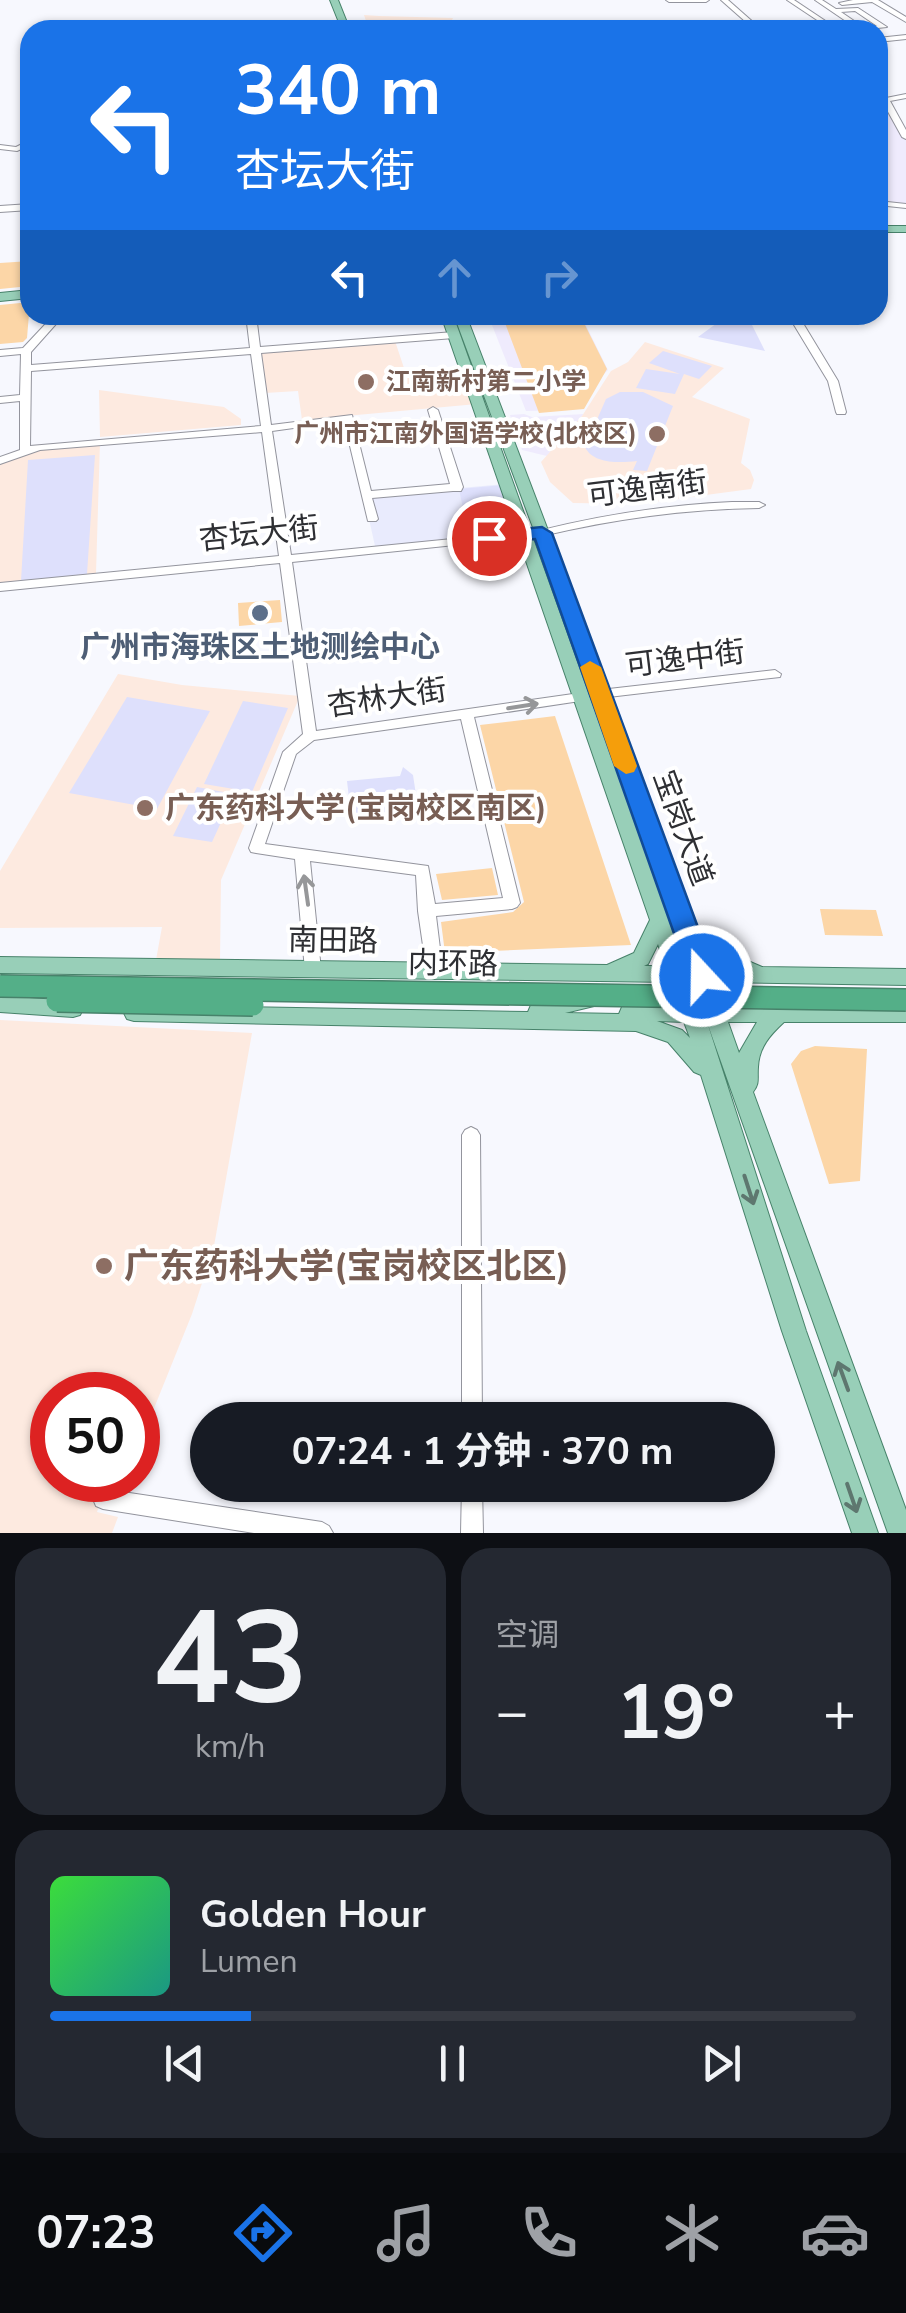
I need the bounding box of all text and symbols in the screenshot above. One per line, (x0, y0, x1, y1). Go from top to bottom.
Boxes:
text: 340 m (235, 43, 441, 139)
icon: left (70, 60, 200, 190)
text: 杏坛大街 (235, 141, 415, 202)
icon: left (322, 250, 377, 305)
icon: ahead (427, 250, 482, 305)
icon: right (532, 250, 587, 305)
place label: 江南新村第二小学 (386, 365, 586, 399)
marker: 江南新村第二小学 (355, 371, 377, 393)
place label: 广州市江南外国语学校(北校区) (294, 417, 637, 451)
marker: 广州市江南外国语学校(北校区) (646, 423, 668, 445)
street label: 可逸南街 (585, 461, 709, 517)
pin (447, 496, 532, 581)
street label: 杏坛大街 (197, 507, 321, 561)
icon: arrive (462, 511, 517, 566)
marker: 广州市海珠区土地测绘中心 (249, 602, 271, 624)
place label: 广州市海珠区土地测绘中心 (80, 627, 440, 668)
street label: 可逸中街 (623, 631, 747, 687)
street label: 杏林大街 (325, 669, 449, 727)
one-way arrow (506, 697, 539, 715)
street label: 宝岗大道 (643, 765, 723, 891)
place label: 广东药科大学(宝岗校区南区) (165, 788, 546, 829)
marker: 广东药科大学(宝岗校区南区) (134, 797, 156, 819)
one-way arrow (297, 874, 315, 906)
street label: 南田路 (288, 920, 378, 962)
position arrow (650, 924, 754, 1028)
street label: 内环路 (408, 943, 498, 985)
one-way arrow (741, 1174, 759, 1205)
place label: 广东药科大学(宝岗校区北区) (124, 1243, 569, 1290)
marker: 广东药科大学(宝岗校区北区) (93, 1255, 115, 1277)
one-way arrow (833, 1361, 851, 1392)
speed limit sign: 50 (30, 1372, 160, 1502)
text: 07:24 · 1 分钟 · 370 m (292, 1426, 673, 1477)
one-way arrow (845, 1481, 863, 1513)
text: 43 (152, 1571, 308, 1748)
text: 空调 (496, 1614, 560, 1657)
text: 19° (617, 1662, 735, 1764)
text: − (496, 1675, 529, 1750)
text: + (823, 1675, 856, 1750)
text: km/h (195, 1725, 266, 1768)
text: Golden Hour (200, 1889, 426, 1940)
text: Lumen (200, 1940, 298, 1983)
icon: previous (157, 2036, 212, 2091)
icon: pause (425, 2036, 480, 2091)
icon: next (694, 2036, 749, 2091)
icon: directions (228, 2198, 298, 2268)
icon: music (371, 2198, 441, 2268)
icon: phone (514, 2198, 584, 2268)
icon: climate (657, 2198, 727, 2268)
icon: car (800, 2198, 870, 2268)
text: 07:23 (36, 2203, 156, 2264)

